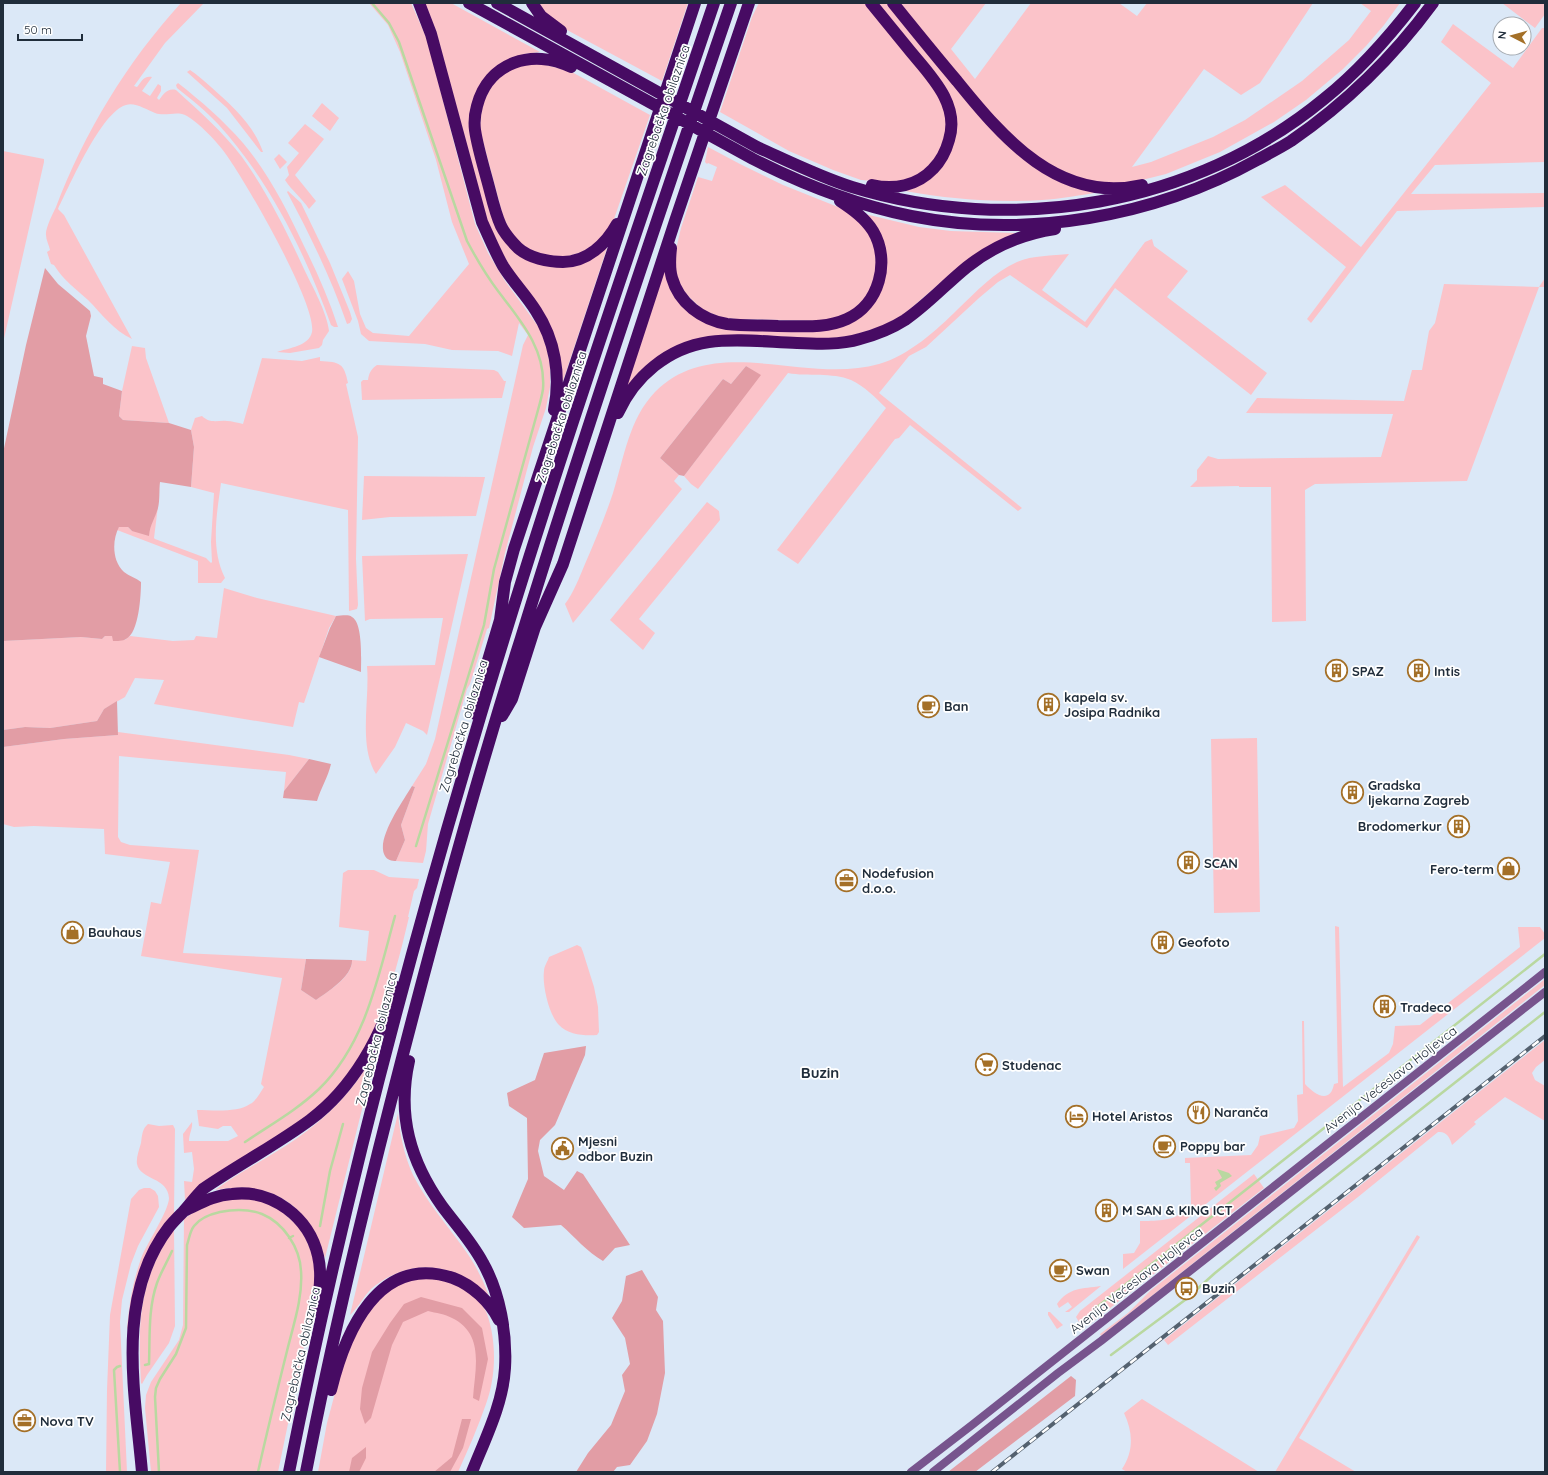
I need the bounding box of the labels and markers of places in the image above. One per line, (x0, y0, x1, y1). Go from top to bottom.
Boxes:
building icon: SPAZ (1324, 658, 1350, 684)
building icon: Intis (1405, 658, 1431, 684)
place label: SPAZ (1352, 663, 1384, 679)
place label: Intis (1434, 663, 1460, 679)
place label: kapela sv. Josipa Radnika (1064, 689, 1160, 720)
building icon: kapela sv. Josipa Radnika (1036, 691, 1062, 717)
cafe icon: Ban (915, 693, 941, 719)
place label: Ban (944, 698, 968, 714)
place label: Gradska ljekarna Zagreb (1368, 777, 1469, 808)
building icon: Gradska ljekarna Zagreb (1339, 779, 1365, 805)
building icon: Brodomerkur (1445, 813, 1471, 839)
place label: Brodomerkur (1358, 818, 1442, 834)
building icon: SCAN (1176, 850, 1202, 876)
place label: SCAN (1204, 855, 1238, 871)
shop icon: Fero-term (1496, 856, 1522, 882)
place label: Fero-term (1430, 861, 1494, 877)
place label: Nodefusion d.o.o. (862, 865, 934, 896)
office icon: Nodefusion d.o.o. (833, 867, 859, 893)
shop icon: Bauhaus (59, 919, 85, 945)
place label: Bauhaus (88, 924, 142, 940)
building icon: Geofoto (1149, 929, 1175, 955)
place label: Geofoto (1178, 934, 1230, 950)
building icon: Tradeco (1372, 994, 1398, 1020)
place label: Tradeco (1400, 999, 1452, 1015)
supermarket icon: Studenac (974, 1052, 1000, 1078)
place label: Studenac (1002, 1057, 1061, 1073)
restaurant icon: Naranča (1185, 1099, 1211, 1125)
hotel icon: Hotel Aristos (1064, 1103, 1090, 1129)
place label: Naranča (1214, 1104, 1268, 1120)
place label: Hotel Aristos (1092, 1108, 1172, 1124)
place label: Mjesni odbor Buzin (578, 1133, 653, 1164)
cafe icon: Poppy bar (1152, 1133, 1178, 1159)
public building icon: Mjesni odbor Buzin (550, 1135, 576, 1161)
place label: Poppy bar (1180, 1138, 1246, 1154)
building icon: M SAN & KING ICT (1094, 1197, 1120, 1223)
place label: M SAN & KING ICT (1122, 1202, 1233, 1218)
cafe icon: Swan (1047, 1257, 1073, 1283)
place label: Swan (1076, 1262, 1110, 1278)
bus stop icon: Buzin (1174, 1275, 1200, 1301)
place label: Buzin (1202, 1280, 1235, 1296)
office icon: Nova TV (11, 1408, 37, 1434)
place label: Nova TV (40, 1413, 94, 1429)

